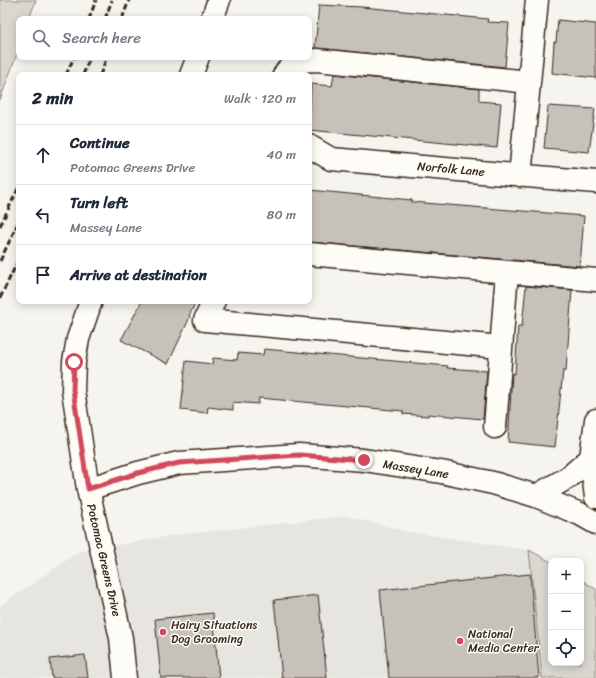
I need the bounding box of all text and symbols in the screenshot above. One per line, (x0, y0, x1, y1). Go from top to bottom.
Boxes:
search box (16, 16, 312, 60)
text: Search here (62, 25, 141, 51)
icon: search (30, 27, 52, 49)
text: 2 min (32, 83, 73, 113)
text: Walk · 120 m (224, 87, 296, 110)
text: Continue (70, 130, 130, 156)
text: 40 m (266, 143, 296, 166)
icon: ahead (32, 144, 54, 166)
street label: Norfolk Lane (416, 155, 486, 183)
text: Potomac Greens Drive (70, 156, 195, 179)
text: Turn left (70, 190, 128, 216)
text: 80 m (267, 203, 296, 226)
icon: left (32, 204, 54, 226)
text: Massey Lane (70, 216, 142, 239)
text: Arrive at destination (70, 262, 207, 288)
icon: arrive (32, 264, 54, 286)
route start (65, 353, 83, 371)
route end (355, 451, 373, 469)
street label: Massey Lane (381, 453, 451, 485)
street label: Potomac Greens Drive (80, 501, 128, 619)
map controls (548, 558, 584, 666)
button: + (548, 558, 584, 594)
button: − (548, 594, 584, 630)
place label: Hairy Situations Dog Grooming (171, 614, 257, 650)
place label: National Media Center (468, 623, 540, 659)
marker: Hairy Situations Dog Grooming (158, 627, 168, 637)
button: locate (548, 630, 584, 666)
marker: National Media Center (455, 636, 465, 646)

